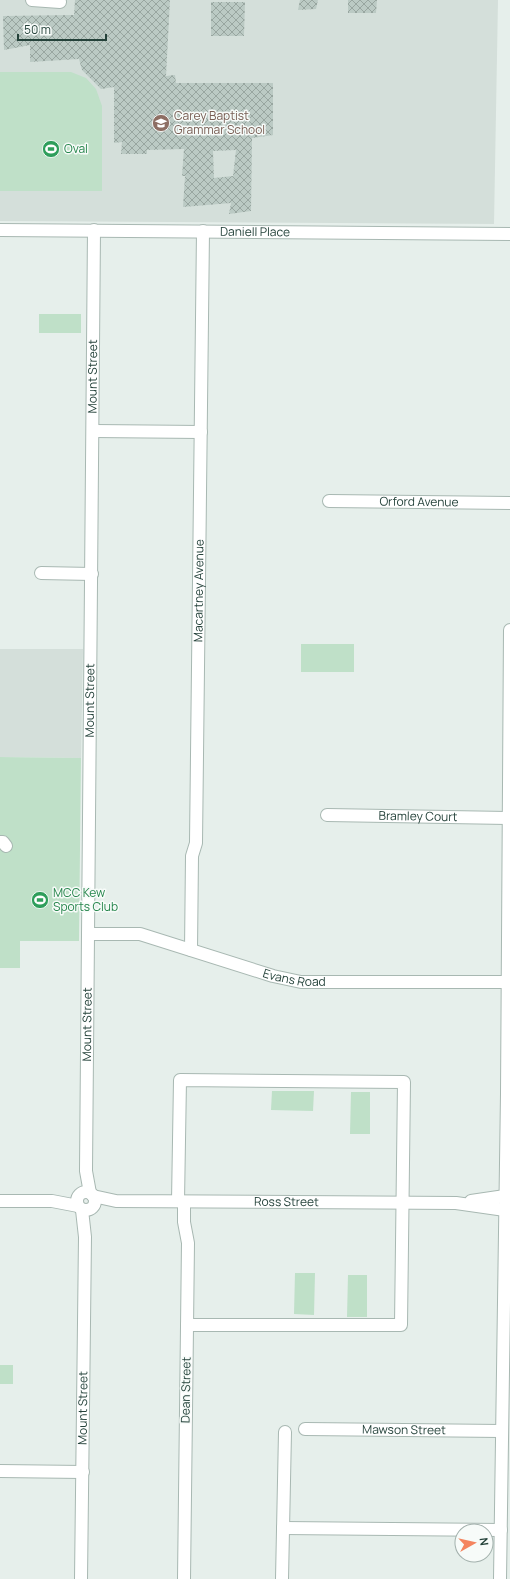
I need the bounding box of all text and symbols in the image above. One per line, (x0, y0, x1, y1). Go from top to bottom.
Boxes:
scale bar (18, 16, 106, 42)
text: 50 m (24, 21, 51, 38)
place label: Carey Baptist Grammar School (174, 107, 265, 138)
school or university icon: Carey Baptist Grammar School (151, 113, 171, 133)
sports icon: Oval (41, 139, 61, 159)
place label: Oval (64, 140, 88, 157)
street label: Daniell Place (220, 223, 290, 240)
street label: Mount Street (83, 339, 101, 413)
street label: Orford Avenue (379, 493, 459, 510)
street label: Macartney Avenue (189, 539, 207, 642)
street label: Mount Street (81, 663, 98, 737)
street label: Bramley Court (378, 807, 458, 825)
place label: MCC Kew Sports Club (53, 884, 118, 915)
sports icon: MCC Kew Sports Club (30, 890, 50, 910)
street label: Evans Road (261, 964, 326, 991)
street label: Mount Street (78, 987, 96, 1061)
street label: Ross Street (254, 1193, 319, 1210)
street label: Dean Street (176, 1356, 195, 1423)
street label: Mount Street (74, 1371, 91, 1445)
street label: Mawson Street (362, 1421, 446, 1438)
north arrow (454, 1523, 494, 1563)
text: N (476, 1537, 492, 1547)

